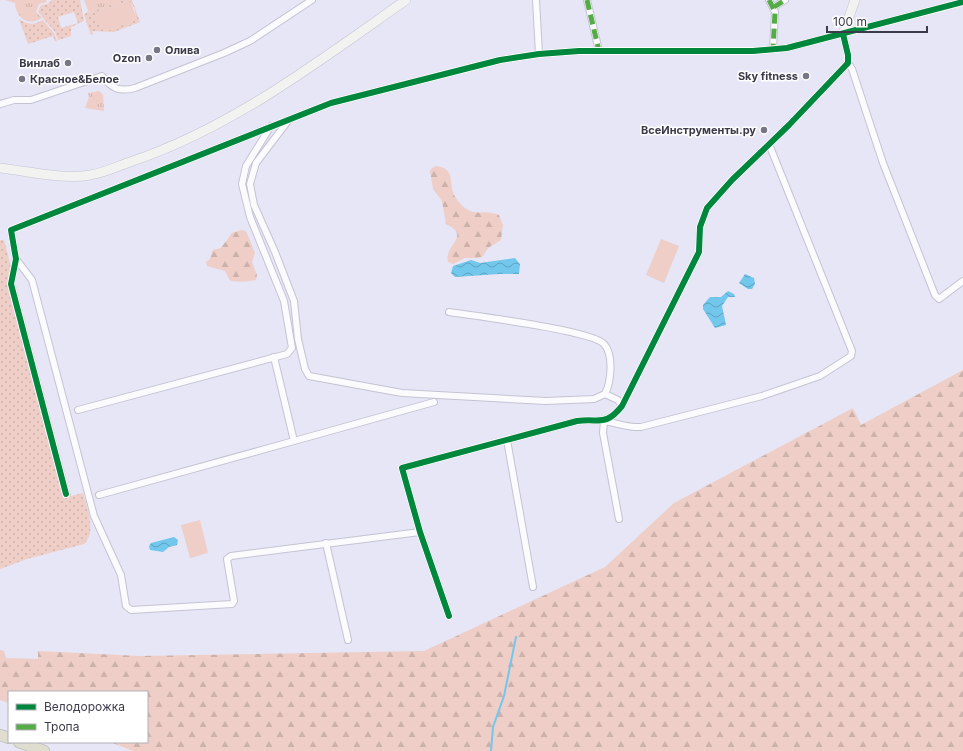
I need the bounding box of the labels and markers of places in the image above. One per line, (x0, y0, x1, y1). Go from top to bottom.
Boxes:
place label: Олива (165, 43, 200, 57)
marker: Олива (152, 45, 162, 55)
place label: Ozon (113, 51, 141, 65)
marker: Ozon (144, 53, 154, 63)
place label: Винлаб (19, 56, 60, 70)
marker: Винлаб (63, 58, 73, 68)
place label: Sky fitness (738, 69, 798, 83)
marker: Sky fitness (801, 71, 811, 81)
place label: Красное&Белое (30, 72, 119, 86)
marker: Красное&Белое (17, 74, 27, 84)
place label: ВсеИнструменты.ру (641, 123, 756, 137)
marker: ВсеИнструменты.ру (759, 125, 769, 135)

